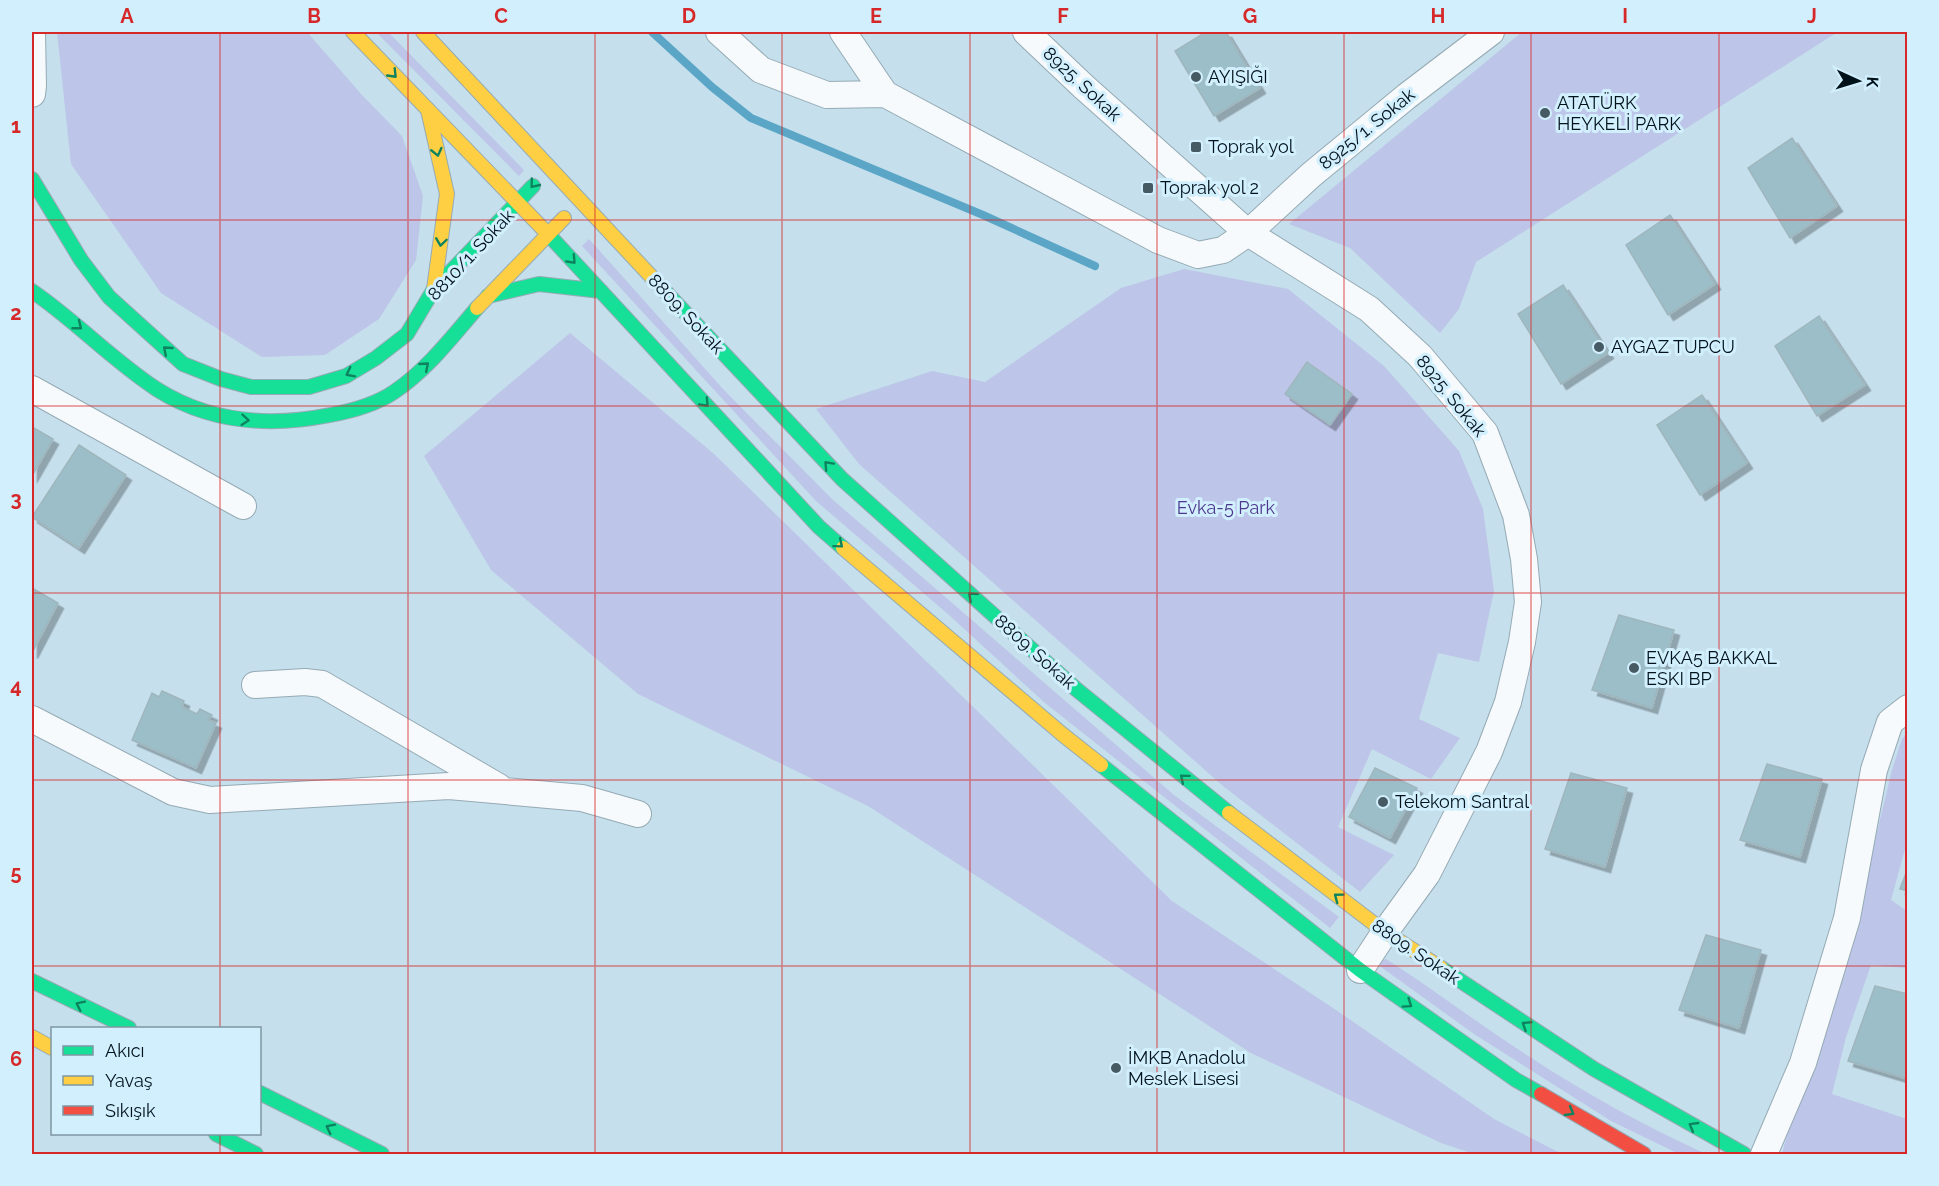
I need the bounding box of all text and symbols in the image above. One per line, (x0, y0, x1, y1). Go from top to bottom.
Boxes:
text: A (120, 4, 134, 28)
text: B (307, 4, 321, 28)
text: C (494, 4, 508, 28)
text: D (682, 4, 696, 28)
text: E (870, 4, 882, 28)
text: F (1057, 4, 1069, 28)
text: G (1243, 4, 1257, 28)
text: H (1431, 4, 1445, 28)
text: I (1622, 4, 1628, 28)
text: J (1807, 4, 1817, 28)
street label: 8925. Sokak (1039, 42, 1126, 125)
north arrow (1828, 51, 1888, 111)
place label: AYIŞIĞI (1208, 65, 1268, 87)
one-way arrow (386, 67, 397, 78)
marker: AYIŞIĞI (1189, 70, 1203, 84)
text: K (1863, 76, 1882, 88)
street label: 8925/1. Sokak (1315, 83, 1419, 174)
place label: ATATÜRK HEYKELİ PARK (1557, 92, 1681, 134)
marker: ATATÜRK HEYKELİ PARK (1538, 106, 1552, 120)
text: 1 (11, 114, 21, 138)
place label: Toprak yol (1208, 136, 1294, 157)
marker: Toprak yol (1189, 140, 1203, 154)
one-way arrow (430, 147, 443, 157)
place label: Toprak yol 2 (1160, 177, 1259, 198)
one-way arrow (531, 178, 542, 189)
marker: Toprak yol 2 (1141, 181, 1155, 195)
street label: 8810/1. Sokak (423, 205, 518, 304)
one-way arrow (435, 237, 447, 246)
one-way arrow (565, 253, 576, 263)
street label: 8809. Sokak (644, 269, 729, 358)
text: 2 (10, 301, 22, 325)
one-way arrow (71, 319, 82, 330)
place label: AYGAZ TUPCU (1611, 336, 1735, 357)
marker: AYGAZ TUPCU (1592, 340, 1606, 354)
one-way arrow (163, 346, 174, 357)
street label: 8925. Sokak (1412, 351, 1491, 441)
one-way arrow (419, 362, 429, 373)
one-way arrow (345, 365, 356, 377)
one-way arrow (697, 396, 708, 407)
one-way arrow (240, 413, 250, 426)
one-way arrow (825, 461, 836, 472)
text: 3 (10, 487, 22, 511)
park label: Evka-5 Park (1177, 497, 1276, 518)
one-way arrow (832, 537, 843, 548)
one-way arrow (969, 592, 979, 603)
street label: 8809. Sokak (991, 610, 1080, 694)
place label: EVKA5 BAKKAL ESKI BP (1646, 647, 1778, 689)
marker: EVKA5 BAKKAL ESKI BP (1627, 661, 1641, 675)
text: 4 (10, 674, 22, 698)
one-way arrow (1180, 774, 1191, 785)
place label: Telekom Santral (1395, 791, 1529, 812)
marker: Telekom Santral (1376, 795, 1390, 809)
text: 5 (10, 861, 22, 885)
one-way arrow (1334, 894, 1345, 905)
street label: 8809. Sokak (1368, 915, 1465, 989)
one-way arrow (1402, 997, 1413, 1008)
one-way arrow (76, 1000, 87, 1012)
one-way arrow (1522, 1021, 1533, 1032)
legend (51, 1027, 261, 1135)
text: Akıcı (105, 1040, 144, 1061)
text: 6 (10, 1047, 22, 1071)
place label: İMKB Anadolu Meslek Lisesi (1128, 1047, 1246, 1089)
marker: İMKB Anadolu Meslek Lisesi (1109, 1061, 1123, 1075)
text: Yavaş (105, 1070, 153, 1091)
text: Sıkışık (105, 1100, 156, 1121)
one-way arrow (1564, 1105, 1575, 1116)
one-way arrow (1689, 1121, 1699, 1133)
one-way arrow (326, 1124, 337, 1136)

